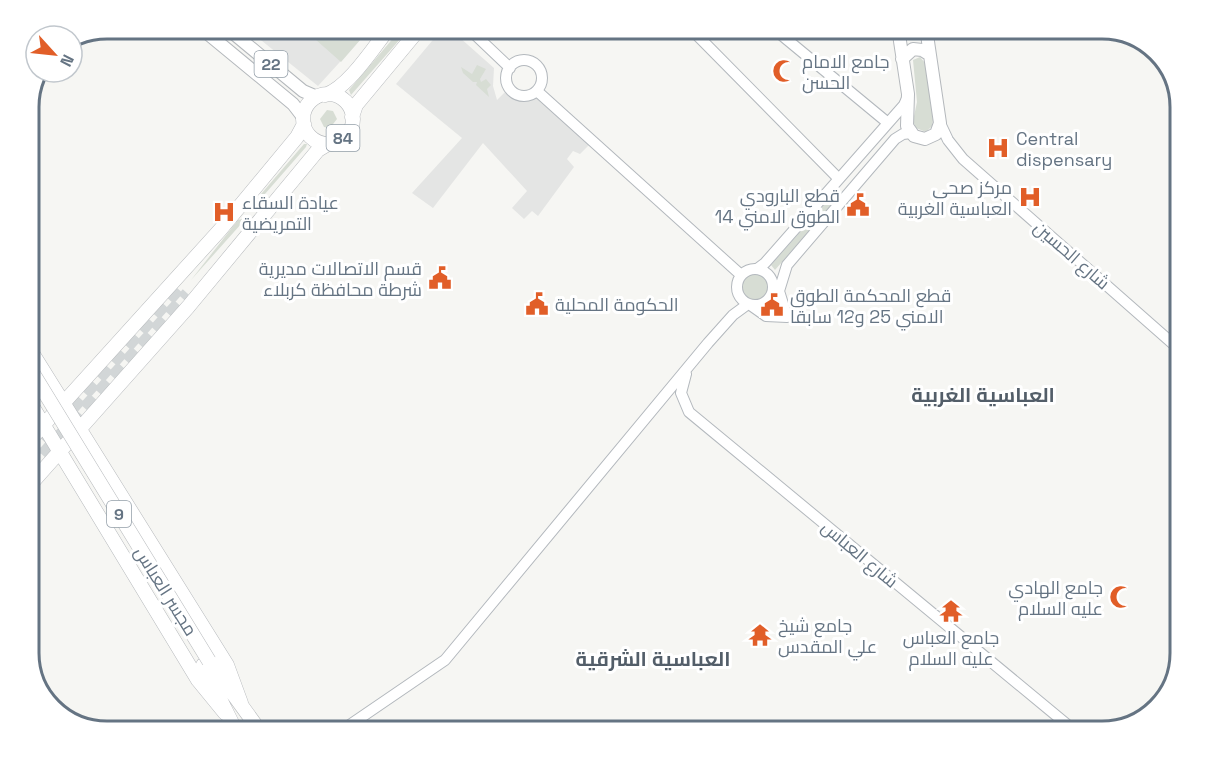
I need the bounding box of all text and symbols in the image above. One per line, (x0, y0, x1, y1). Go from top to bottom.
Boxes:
north arrow (24, 24, 84, 84)
place label: جامع الامام الحسن (802, 50, 889, 94)
text: N (55, 51, 79, 70)
road number: 22 (254, 51, 288, 77)
mosque icon: جامع الامام الحسن (771, 58, 797, 84)
road number: 84 (326, 125, 360, 151)
place label: Central dispensary (1016, 127, 1112, 171)
hospital icon: Central dispensary (985, 135, 1011, 161)
place label: مركز صحي العباسية الغربية (898, 176, 1012, 220)
place label: قطع البارودي الطوق الامني 14 (715, 184, 840, 231)
hospital icon: مركز صحي العباسية الغربية (1017, 184, 1043, 210)
place label: عيادة السقاء التمريضية (242, 191, 339, 235)
public building icon: قطع البارودي الطوق الامني 14 (845, 192, 871, 218)
hospital icon: عيادة السقاء التمريضية (211, 199, 237, 225)
street label: شارع الحسين (1029, 216, 1115, 295)
place label: قسم الاتصالات مديرية شرطة محافظة كربلاء (259, 257, 422, 301)
public building icon: قسم الاتصالات مديرية شرطة محافظة كربلاء (427, 265, 453, 291)
place label: قطع المحكمة الطوق الامني 25 و12 سابقا (790, 284, 951, 331)
public building icon: الحكومة المحلية (524, 291, 550, 317)
public building icon: قطع المحكمة الطوق الامني 25 و12 سابقا (759, 292, 785, 318)
place label: الحكومة المحلية (555, 293, 679, 316)
district label: العباسية الغربية (911, 382, 1055, 408)
road number: 9 (107, 501, 131, 527)
street label: شارع العباس (816, 515, 903, 594)
street label: مجسر العباس (129, 542, 203, 640)
place label: جامع الهادي عليه السلام (1008, 576, 1103, 621)
mosque icon: جامع الهادي عليه السلام (1108, 584, 1134, 610)
temple icon: جامع العباس عليه السلام (938, 598, 964, 624)
place label: جامع شيخ علي المقدس (778, 614, 877, 661)
temple icon: جامع شيخ علي المقدس (747, 622, 773, 648)
place label: جامع العباس عليه السلام (903, 626, 999, 671)
district label: العباسية الشرقية (576, 646, 730, 672)

